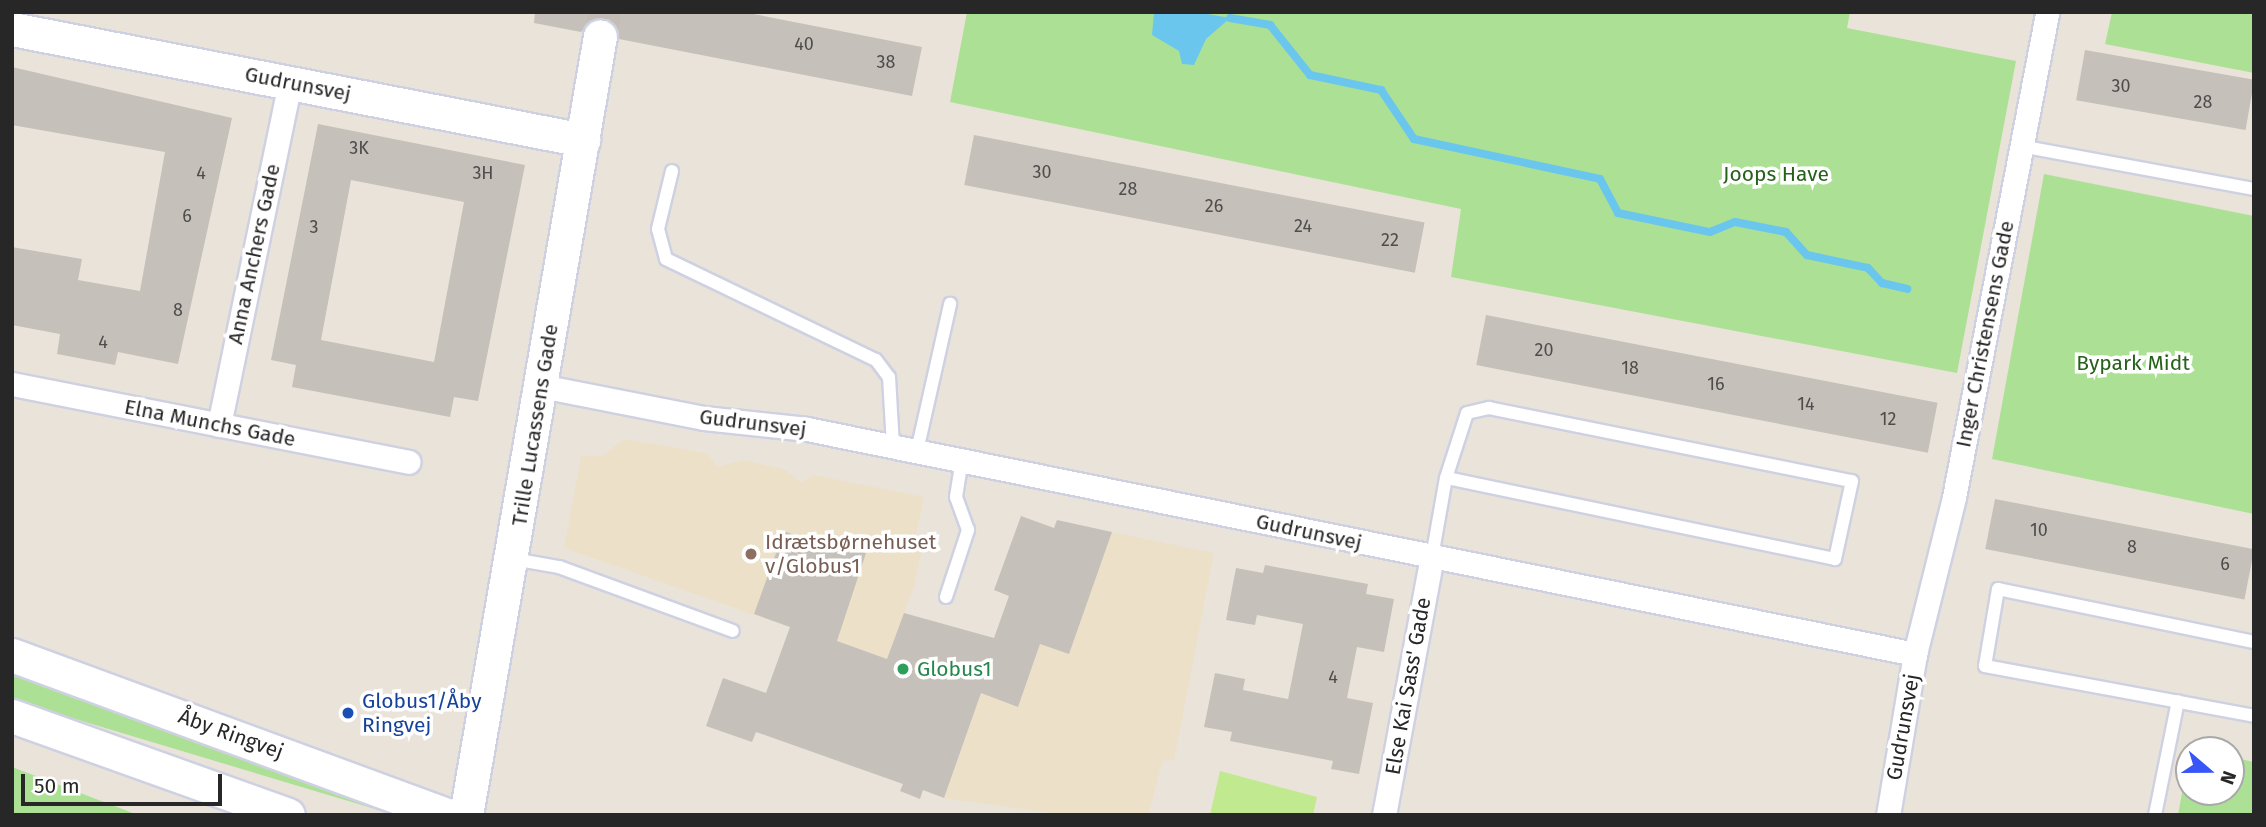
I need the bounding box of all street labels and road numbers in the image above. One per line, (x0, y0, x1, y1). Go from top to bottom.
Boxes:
street label: Gudrunsvej (243, 61, 353, 107)
street label: Anna Anchers Gade (223, 162, 285, 346)
street label: Inger Christensens Gade (1951, 218, 2019, 450)
street label: Trille Lucassens Gade (507, 322, 563, 528)
street label: Elna Munchs Gade (122, 394, 298, 452)
street label: Gudrunsvej (698, 404, 808, 442)
street label: Gudrunsvej (1254, 508, 1364, 556)
street label: Else Kai Sass' Gade (1380, 595, 1436, 777)
street label: Gudrunsvej (1881, 672, 1925, 782)
street label: Åby Ringvej (175, 703, 287, 765)

